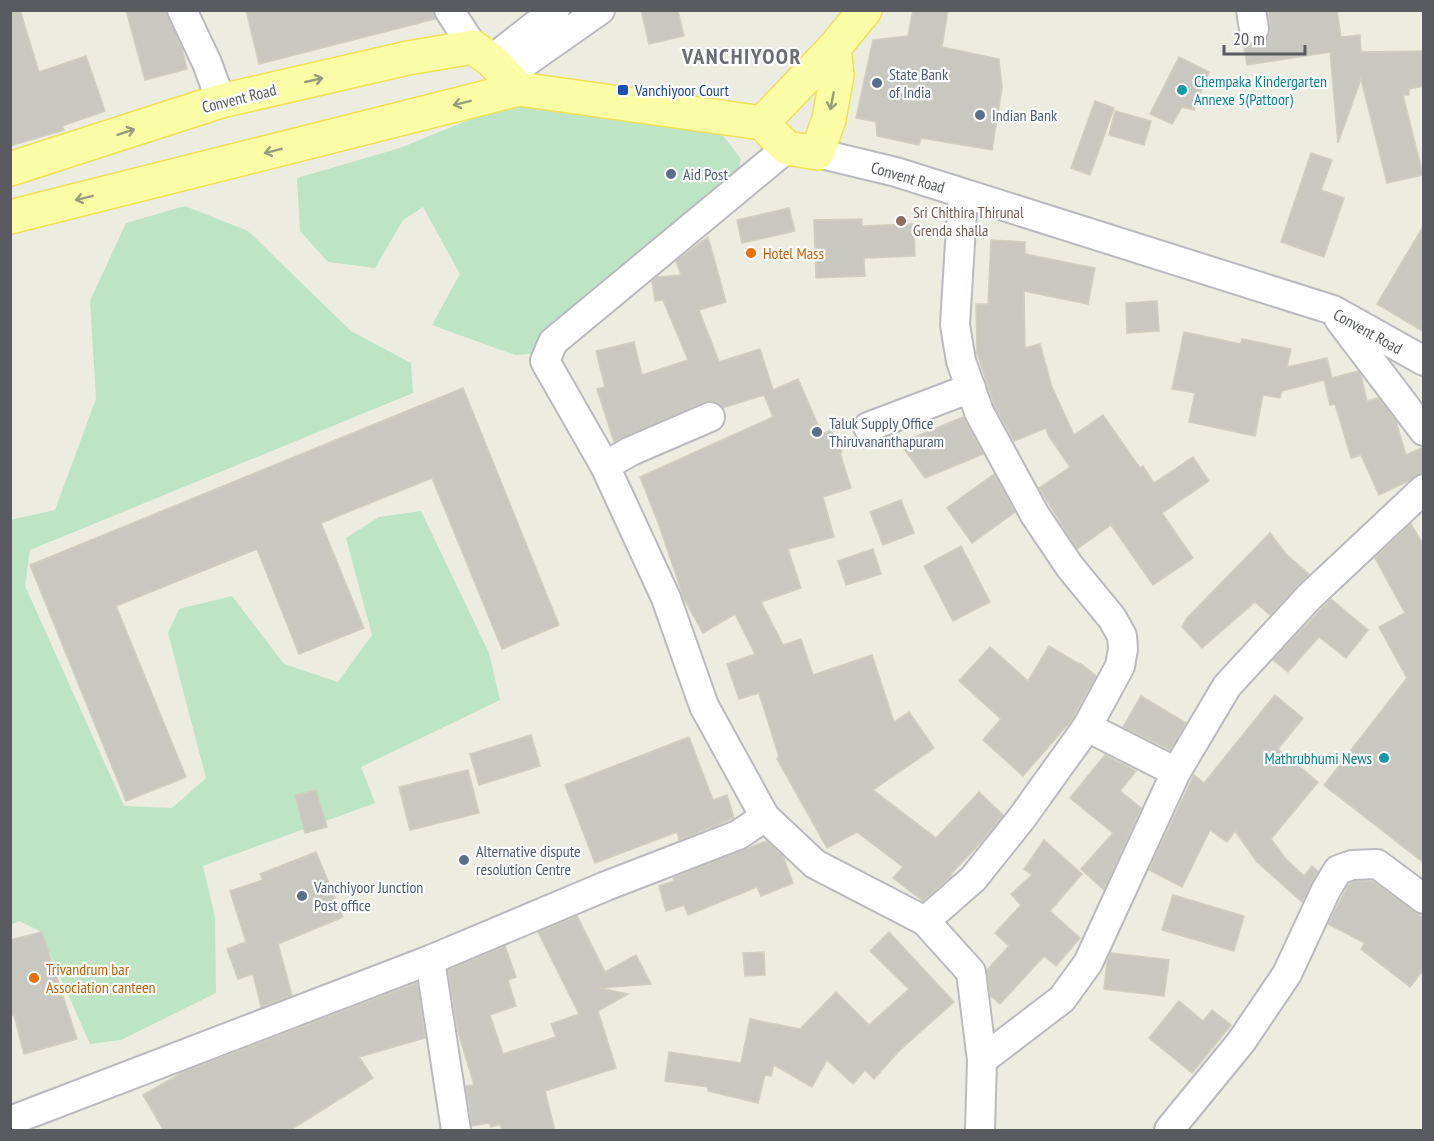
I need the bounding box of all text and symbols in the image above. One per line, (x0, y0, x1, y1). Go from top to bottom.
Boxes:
scale bar (1224, 18, 1305, 56)
text: 20 m (1233, 27, 1265, 50)
district label: VANCHIYOOR (681, 42, 802, 70)
place label: State Bank of India (889, 64, 949, 102)
place label: Chempaka Kindergarten Annexe 5(Pattoor) (1194, 71, 1327, 109)
one-way arrow (304, 74, 323, 85)
marker: State Bank of India (870, 76, 884, 90)
street label: Convent Road (200, 79, 278, 117)
place label: Vanchiyoor Court (634, 80, 730, 100)
marker: Vanchiyoor Court (616, 83, 630, 97)
marker: Chempaka Kindergarten Annexe 5(Pattoor) (1175, 83, 1189, 97)
one-way arrow (826, 91, 837, 110)
one-way arrow (453, 97, 472, 109)
place label: Indian Bank (992, 105, 1058, 125)
marker: Indian Bank (973, 108, 987, 122)
one-way arrow (116, 126, 135, 137)
one-way arrow (264, 145, 283, 157)
street label: Convent Road (869, 157, 947, 197)
place label: Aid Post (683, 164, 728, 184)
marker: Aid Post (664, 167, 678, 181)
one-way arrow (75, 193, 94, 205)
place label: Sri Chithira Thirunal Grenda shalla (913, 202, 1024, 240)
marker: Sri Chithira Thirunal Grenda shalla (894, 214, 908, 228)
place label: Hotel Mass (763, 243, 824, 263)
marker: Hotel Mass (744, 246, 758, 260)
street label: Convent Road (1330, 304, 1406, 358)
place label: Taluk Supply Office Thiruvananthapuram (829, 413, 944, 451)
marker: Taluk Supply Office Thiruvananthapuram (810, 425, 824, 439)
place label: Mathrubhumi News (1264, 748, 1372, 768)
marker: Mathrubhumi News (1377, 751, 1391, 765)
place label: Alternative dispute resolution Centre (476, 841, 581, 879)
marker: Alternative dispute resolution Centre (457, 853, 471, 867)
place label: Vanchiyoor Junction Post office (313, 877, 423, 915)
marker: Vanchiyoor Junction Post office (295, 889, 309, 903)
place label: Trivandrum bar Association canteen (46, 959, 156, 997)
marker: Trivandrum bar Association canteen (27, 971, 41, 985)

